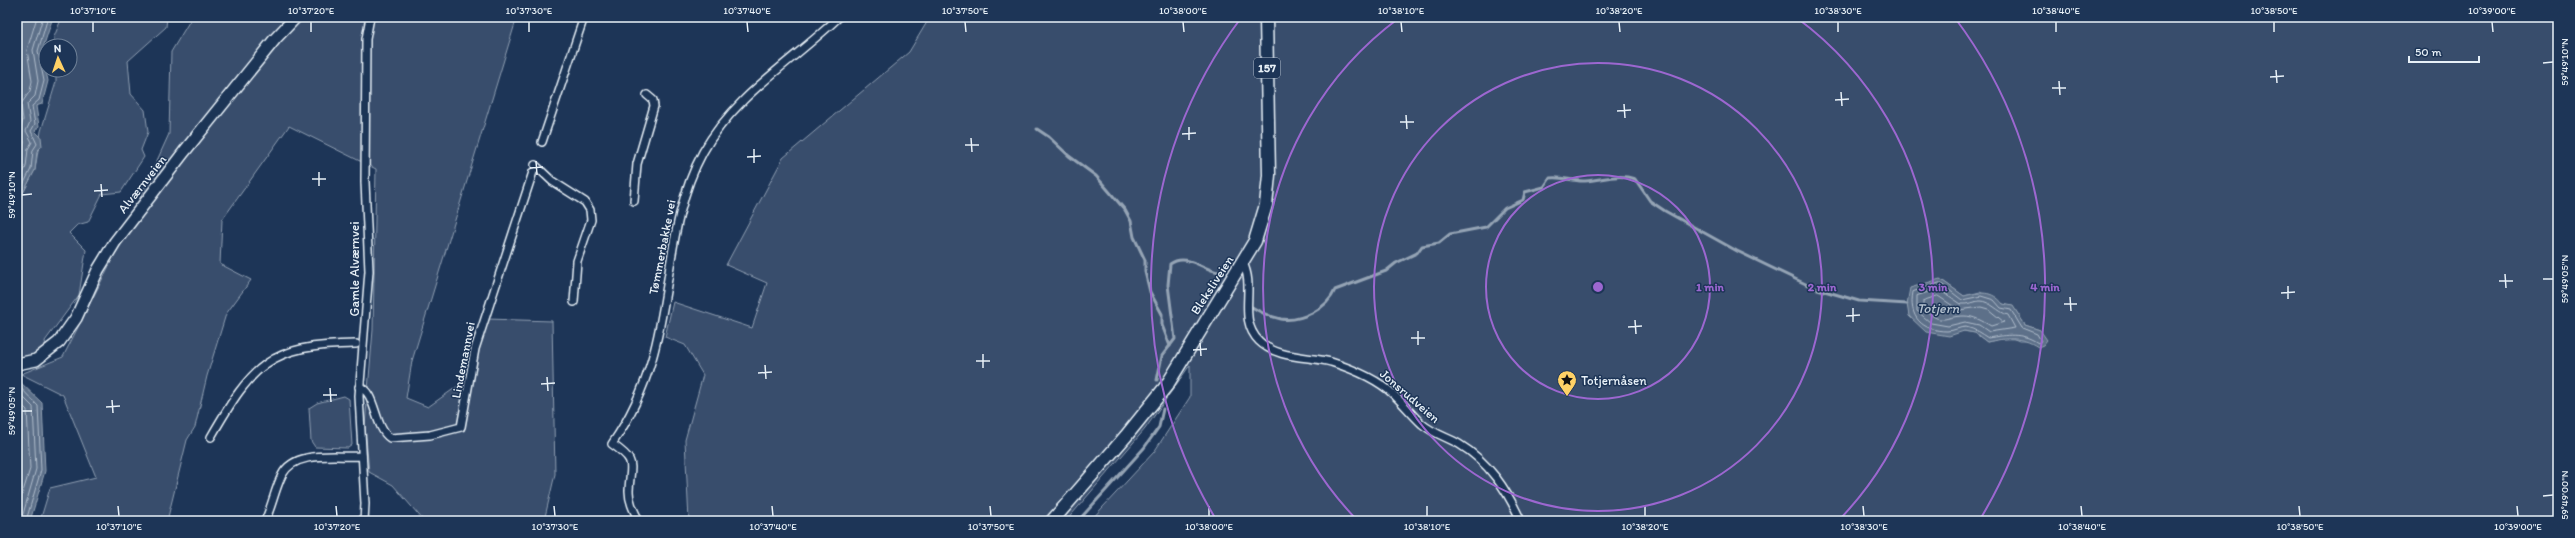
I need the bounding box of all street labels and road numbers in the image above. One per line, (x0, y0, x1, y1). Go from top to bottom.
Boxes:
road number: 157 (1254, 58, 1280, 78)
street label: Alværnveien (115, 151, 170, 216)
street label: Tømmerbakke vei (645, 198, 679, 296)
street label: Gamle Alværnvei (347, 221, 362, 317)
street label: Bleksliveien (1187, 252, 1237, 317)
street label: Lindemannvei (448, 320, 478, 400)
street label: Jonsrudveien (1377, 366, 1443, 427)

